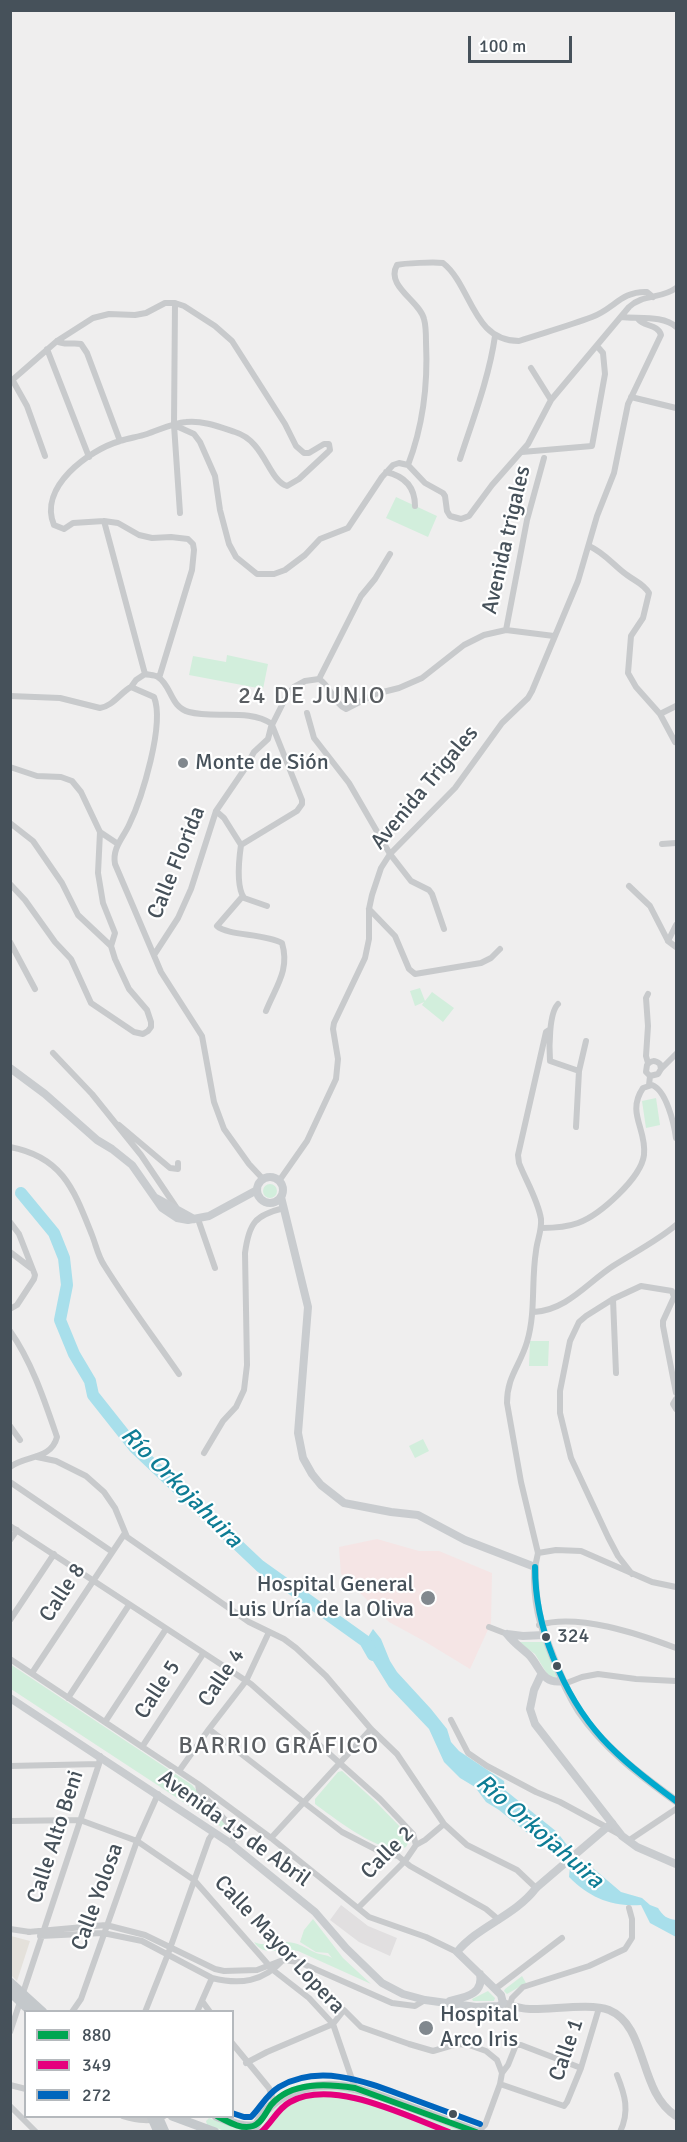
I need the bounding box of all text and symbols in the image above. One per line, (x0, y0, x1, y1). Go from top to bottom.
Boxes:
scale bar (471, 24, 574, 62)
text: 100 m (479, 35, 526, 57)
street label: Avenida trigales (477, 463, 537, 617)
district label: 24 DE JUNIO (238, 683, 386, 711)
street label: Avenida Trigales (366, 721, 484, 855)
place label: Monte de Sión (195, 750, 329, 776)
marker: Monte de Sión (176, 756, 190, 770)
street label: Calle Florida (142, 803, 212, 923)
water label: Río Orkojahuira (114, 1421, 248, 1555)
street label: Calle 8 (34, 1559, 92, 1627)
place label: Hospital General Luis Uría de la Oliva (228, 1572, 414, 1624)
marker: Hospital General Luis Uría de la Oliva (419, 1589, 437, 1607)
place label: 324 (557, 1625, 589, 1649)
marker: 324 (540, 1631, 552, 1643)
street label: Calle 4 (193, 1644, 251, 1712)
street label: Calle 5 (129, 1656, 187, 1724)
unlabelled marker (551, 1660, 563, 1672)
district label: BARRIO GRÁFICO (178, 1733, 380, 1761)
street label: Avenida 15 de Abril (153, 1765, 315, 1893)
street label: Calle Alto Beni (22, 1767, 90, 1907)
water label: Río Orkojahuira (469, 1769, 609, 1895)
street label: Calle 2 (356, 1821, 420, 1885)
street label: Calle Yolosa (66, 1840, 130, 1954)
street label: Calle Mayor Lopera (208, 1870, 350, 2020)
place label: Hospital Arco Iris (440, 2002, 519, 2054)
legend (24, 2010, 234, 2118)
street label: Calle 1 (544, 2015, 590, 2085)
marker: Hospital Arco Iris (417, 2019, 435, 2037)
text: 880 (82, 2024, 111, 2046)
text: 349 (82, 2054, 111, 2076)
text: 272 (82, 2084, 111, 2106)
unlabelled marker (447, 2108, 459, 2120)

